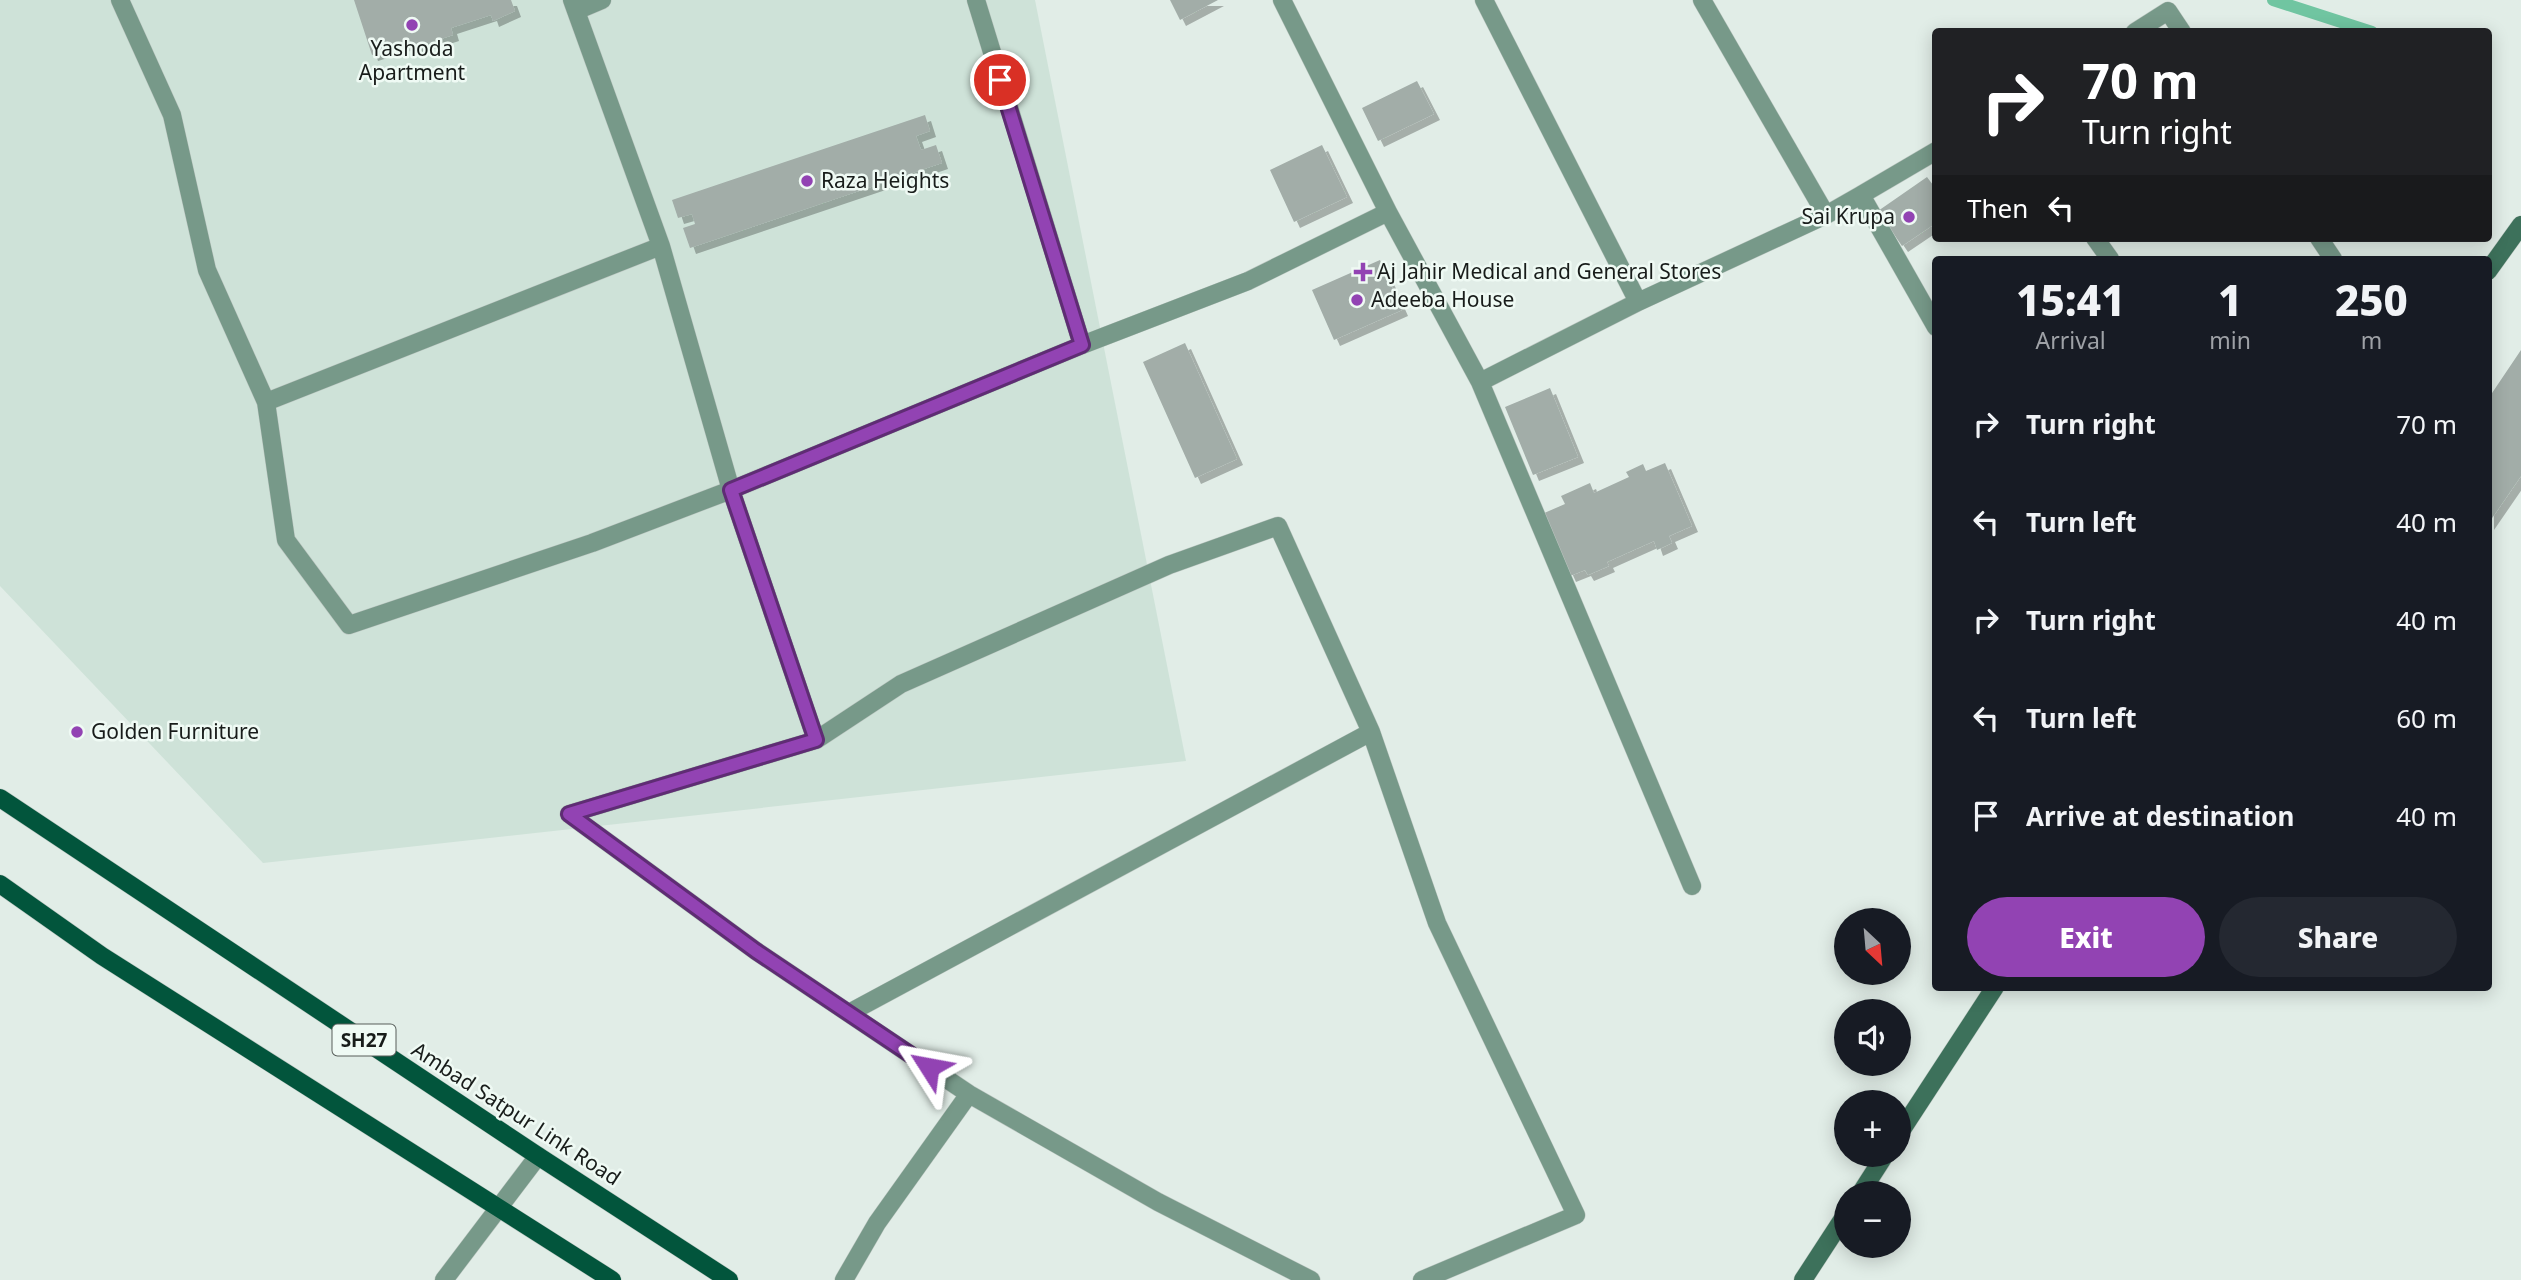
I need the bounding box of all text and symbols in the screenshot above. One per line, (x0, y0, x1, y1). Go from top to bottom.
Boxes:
marker: Yashoda Apartment (404, 17, 420, 33)
place label: Yashoda Apartment (359, 34, 466, 86)
text: 70 m (2082, 47, 2199, 113)
pin (970, 50, 1030, 110)
icon: right (1967, 56, 2058, 147)
icon: arrive (981, 61, 1019, 99)
text: Turn right (2082, 110, 2232, 153)
place label: Raza Heights (821, 166, 949, 194)
marker: Raza Heights (799, 173, 815, 189)
icon: left (2042, 189, 2080, 227)
text: Then (1967, 190, 2028, 226)
place label: Sai Krupa (1801, 202, 1895, 230)
marker: Sai Krupa (1901, 209, 1917, 225)
place label: Aj Jahir Medical and General Stores (1377, 257, 1721, 285)
marker: Aj Jahir Medical and General Stores (1355, 264, 1371, 280)
text: 15:41 (2016, 271, 2125, 328)
text: 1 (2218, 271, 2242, 328)
text: 250 (2335, 271, 2408, 328)
place label: Adeeba House (1371, 285, 1514, 313)
marker: Adeeba House (1349, 292, 1365, 308)
text: Arrival (2036, 324, 2106, 356)
text: min (2209, 324, 2251, 356)
text: m (2361, 324, 2382, 356)
icon: right (1967, 405, 2005, 443)
text: Turn right (2026, 406, 2156, 442)
text: 70 m (2396, 406, 2457, 442)
icon: left (1967, 503, 2005, 541)
text: Turn left (2026, 504, 2137, 540)
text: 40 m (2396, 504, 2457, 540)
icon: right (1967, 601, 2005, 639)
text: Turn right (2026, 602, 2156, 638)
text: 40 m (2396, 602, 2457, 638)
icon: left (1967, 699, 2005, 737)
text: Turn left (2026, 700, 2137, 736)
text: 60 m (2396, 700, 2457, 736)
place label: Golden Furniture (91, 717, 259, 745)
marker: Golden Furniture (69, 724, 85, 740)
icon: arrive (1967, 797, 2005, 835)
text: Arrive at destination (2026, 798, 2295, 834)
text: 40 m (2396, 798, 2457, 834)
button: Exit (1967, 897, 2205, 977)
button: Share (2219, 897, 2457, 977)
north arrow (1834, 908, 1911, 985)
map controls (1834, 908, 1911, 1258)
button: sound (1834, 999, 1911, 1076)
road number: SH27 (332, 1024, 396, 1056)
position arrow (892, 1030, 966, 1104)
street label: Ambad Satpur Link Road (407, 1035, 626, 1191)
button: + (1834, 1090, 1911, 1167)
button: − (1834, 1181, 1911, 1258)

